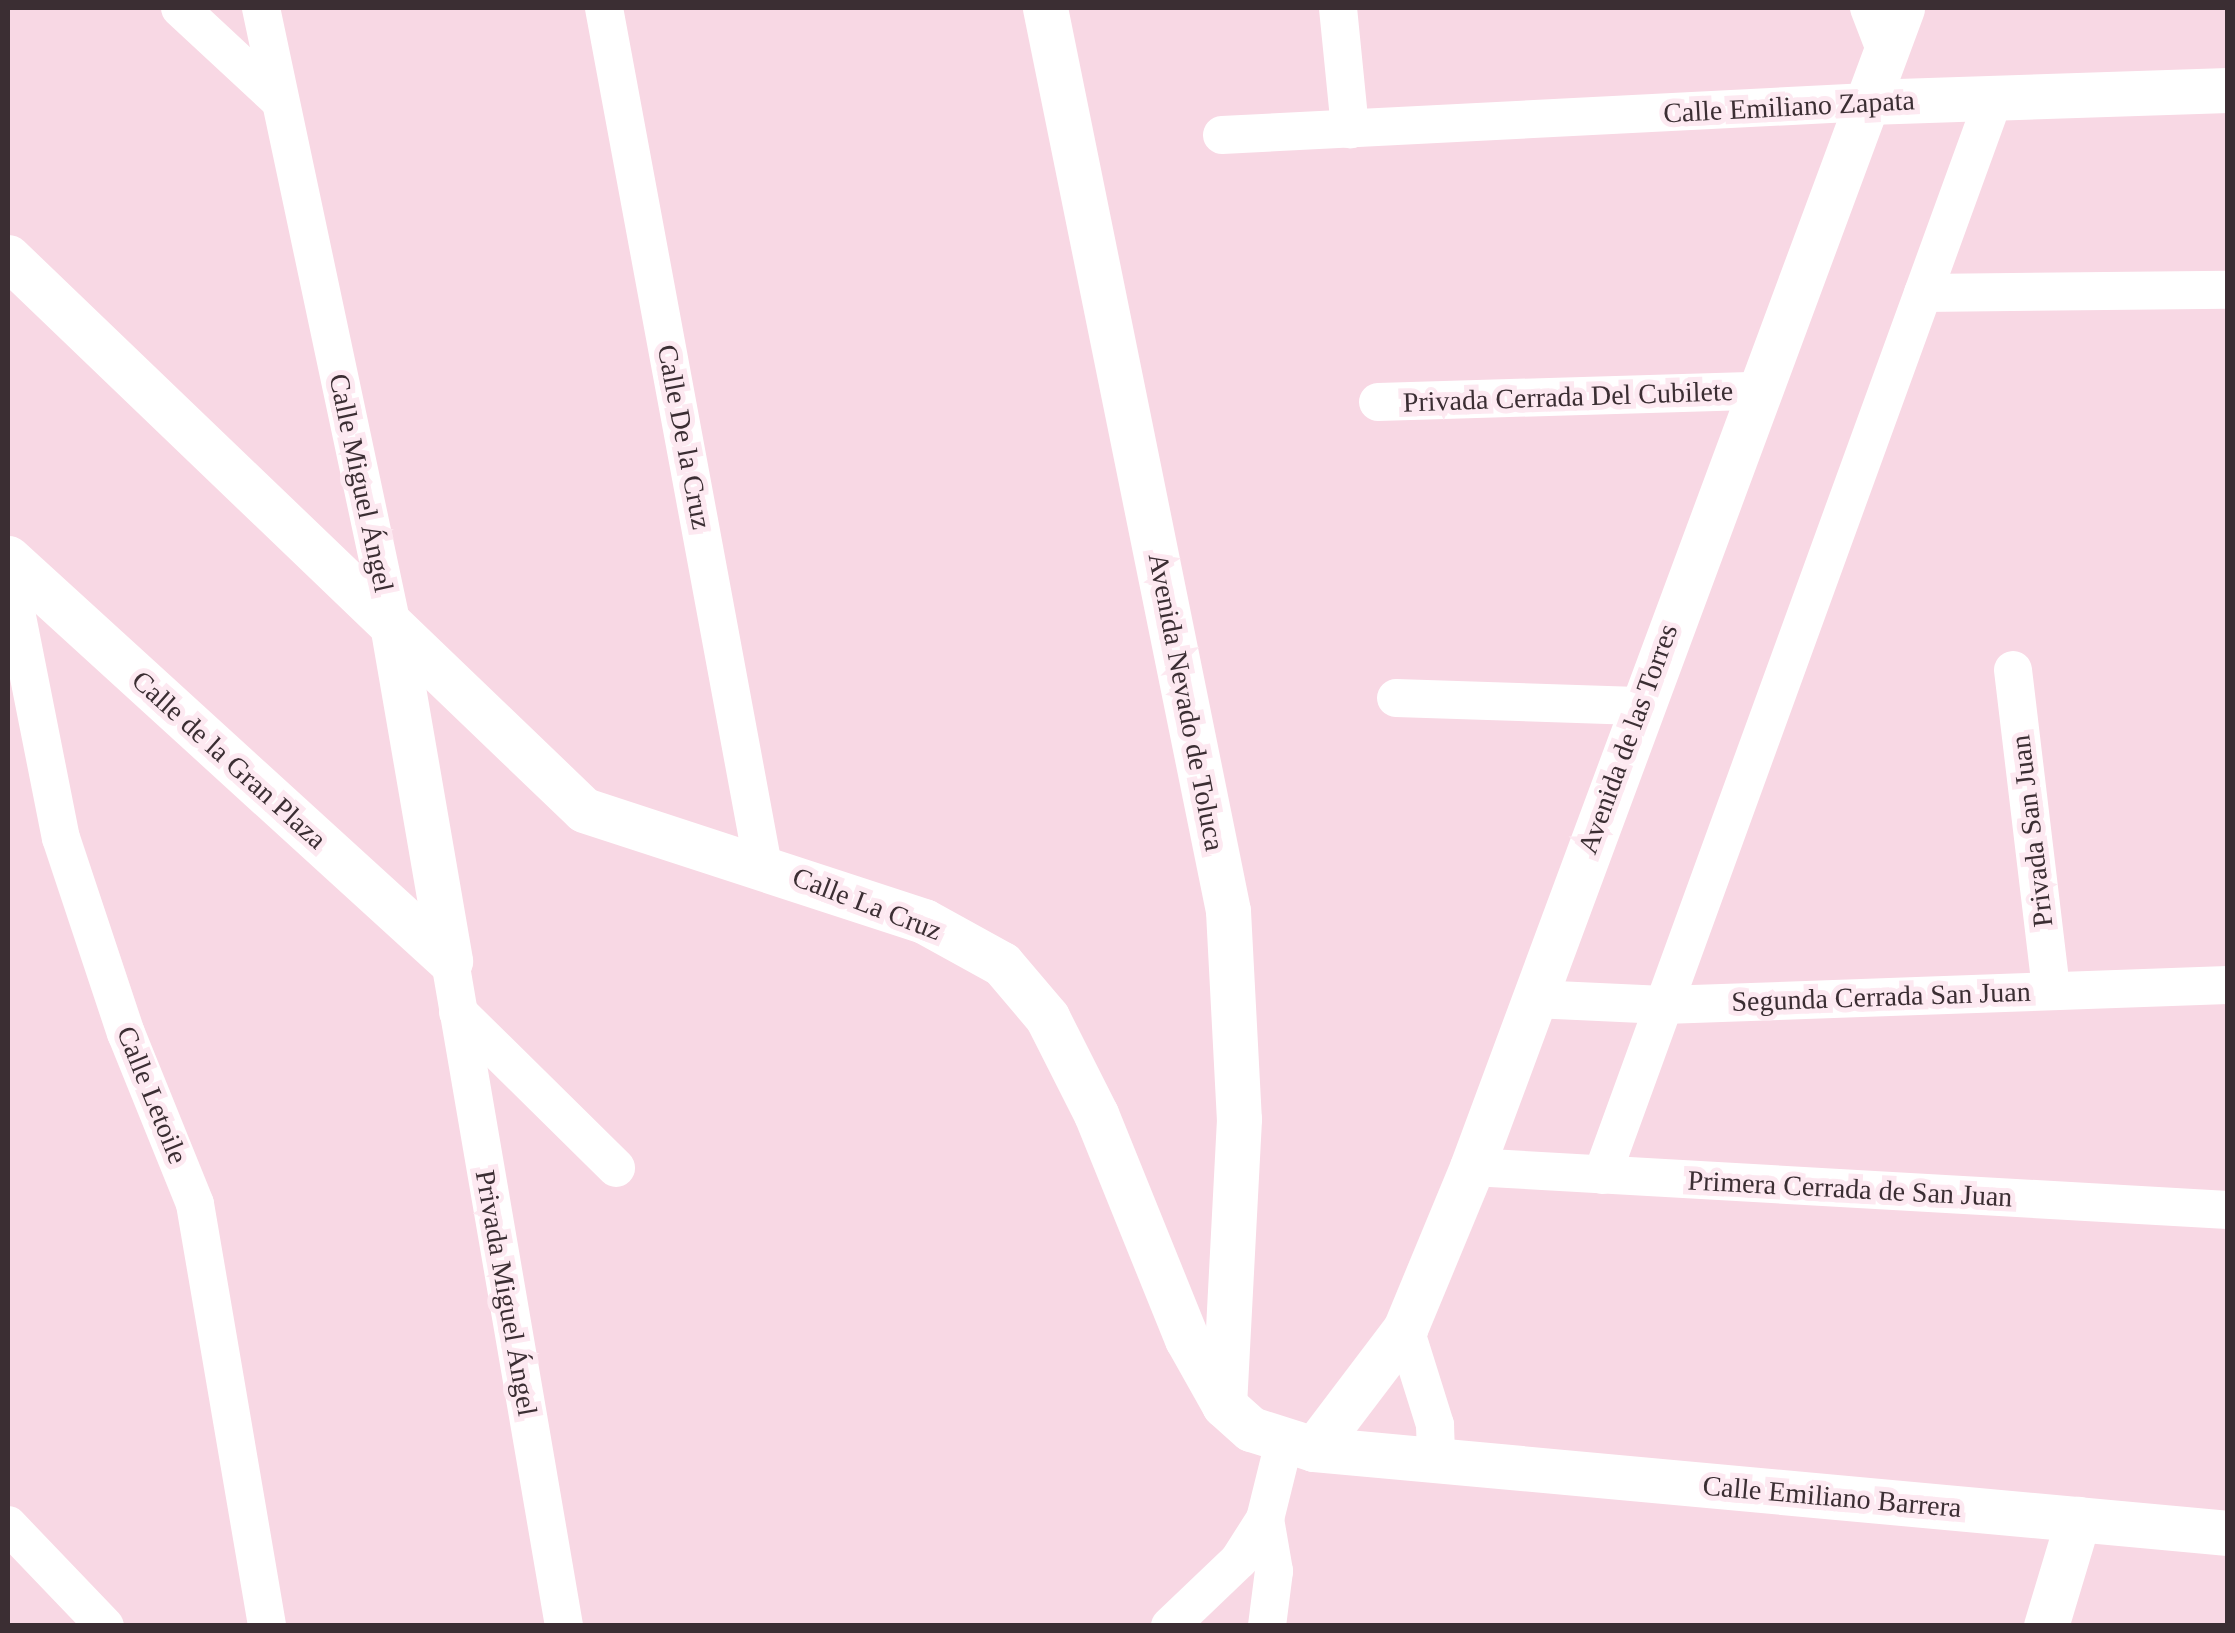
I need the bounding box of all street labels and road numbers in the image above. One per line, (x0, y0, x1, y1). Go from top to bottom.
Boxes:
street label: Calle Emiliano Zapata (1662, 84, 1916, 130)
street label: Calle De la Cruz (650, 342, 718, 532)
street label: Calle Miguel Ángel (321, 371, 401, 595)
street label: Privada Cerrada Del Cubilete (1402, 374, 1734, 420)
street label: Avenida Nevado de Toluca (1141, 550, 1231, 854)
street label: Avenida de las Torres (1571, 619, 1685, 859)
street label: Calle de la Gran Plaza (125, 664, 333, 856)
street label: Privada San Juan (2004, 733, 2060, 929)
street label: Calle La Cruz (788, 860, 946, 948)
street label: Segunda Cerrada San Juan (1731, 975, 2031, 1019)
street label: Calle Letoile (109, 1021, 195, 1169)
street label: Primera Cerrada de San Juan (1687, 1164, 2013, 1214)
street label: Privada Miguel Ángel (468, 1168, 544, 1418)
street label: Calle Emiliano Barrera (1701, 1469, 1963, 1525)

